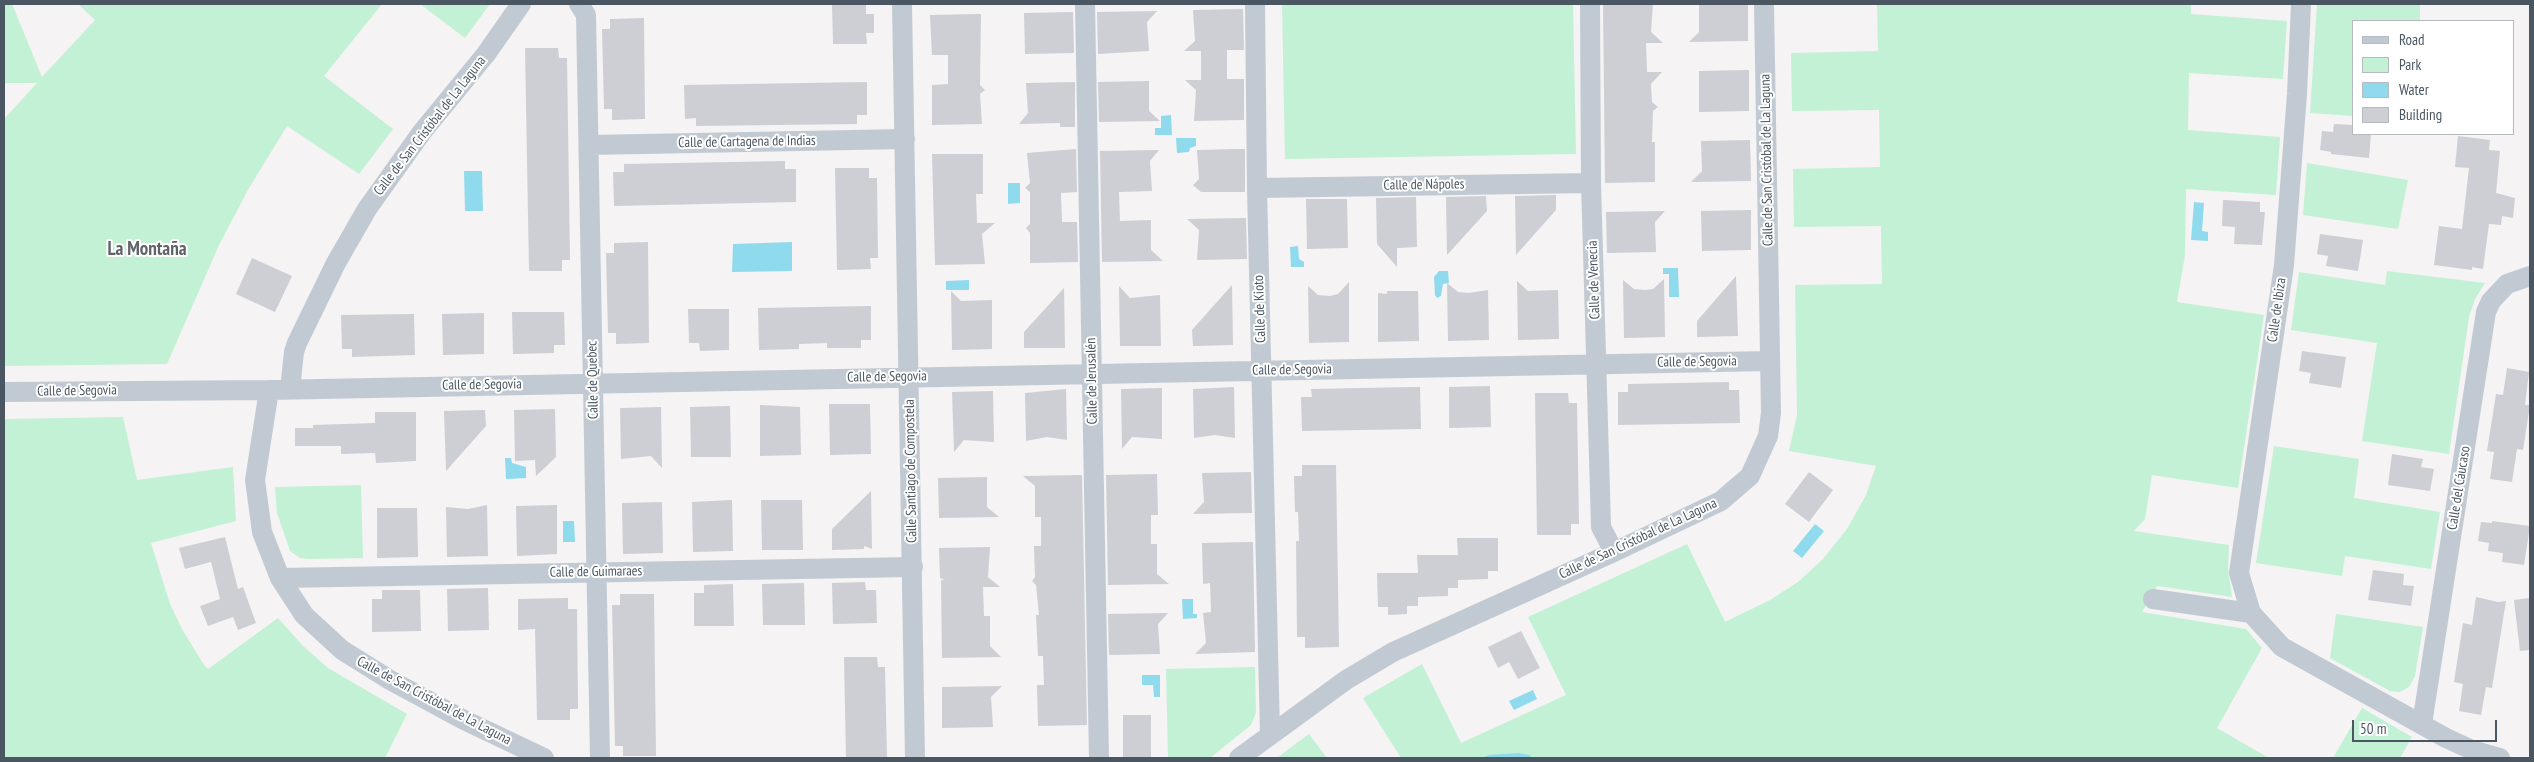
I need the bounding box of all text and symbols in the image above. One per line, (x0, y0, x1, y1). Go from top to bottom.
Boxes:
legend (2352, 20, 2514, 135)
text: Road (2399, 30, 2425, 49)
street label: Calle de San Cristóbal de La Laguna (370, 53, 490, 199)
text: Park (2399, 55, 2421, 74)
street label: Calle de San Cristóbal de La Laguna (1757, 74, 1777, 246)
text: Water (2399, 80, 2429, 99)
text: Building (2399, 105, 2442, 124)
street label: Calle de Cartagena de Indias (678, 132, 816, 152)
street label: Calle de Nápoles (1383, 176, 1465, 194)
district label: La Montaña (107, 239, 187, 261)
street label: Calle de Venecia (1584, 240, 1604, 320)
street label: Calle de Kioto (1250, 275, 1270, 343)
street label: Calle de Ibiza (2264, 277, 2290, 343)
street label: Calle de Jerusalén (1083, 338, 1101, 424)
street label: Calle de Quebec (584, 341, 602, 419)
street label: Calle de Segovia (1657, 353, 1737, 371)
street label: Calle de Segovia (1252, 361, 1332, 379)
street label: Calle de Segovia (847, 368, 927, 386)
street label: Calle de Segovia (442, 376, 522, 394)
street label: Calle de Segovia (37, 382, 117, 400)
street label: Calle Santiago de Compostela (901, 399, 921, 543)
street label: Calle del Cáucaso (2444, 445, 2474, 531)
street label: Calle de San Cristóbal de La Laguna (1556, 495, 1720, 583)
street label: Calle de Guimaraes (550, 563, 642, 581)
street label: Calle de San Cristóbal de La Laguna (354, 653, 514, 749)
scale bar (2354, 710, 2499, 742)
text: 50 m (2360, 719, 2386, 738)

